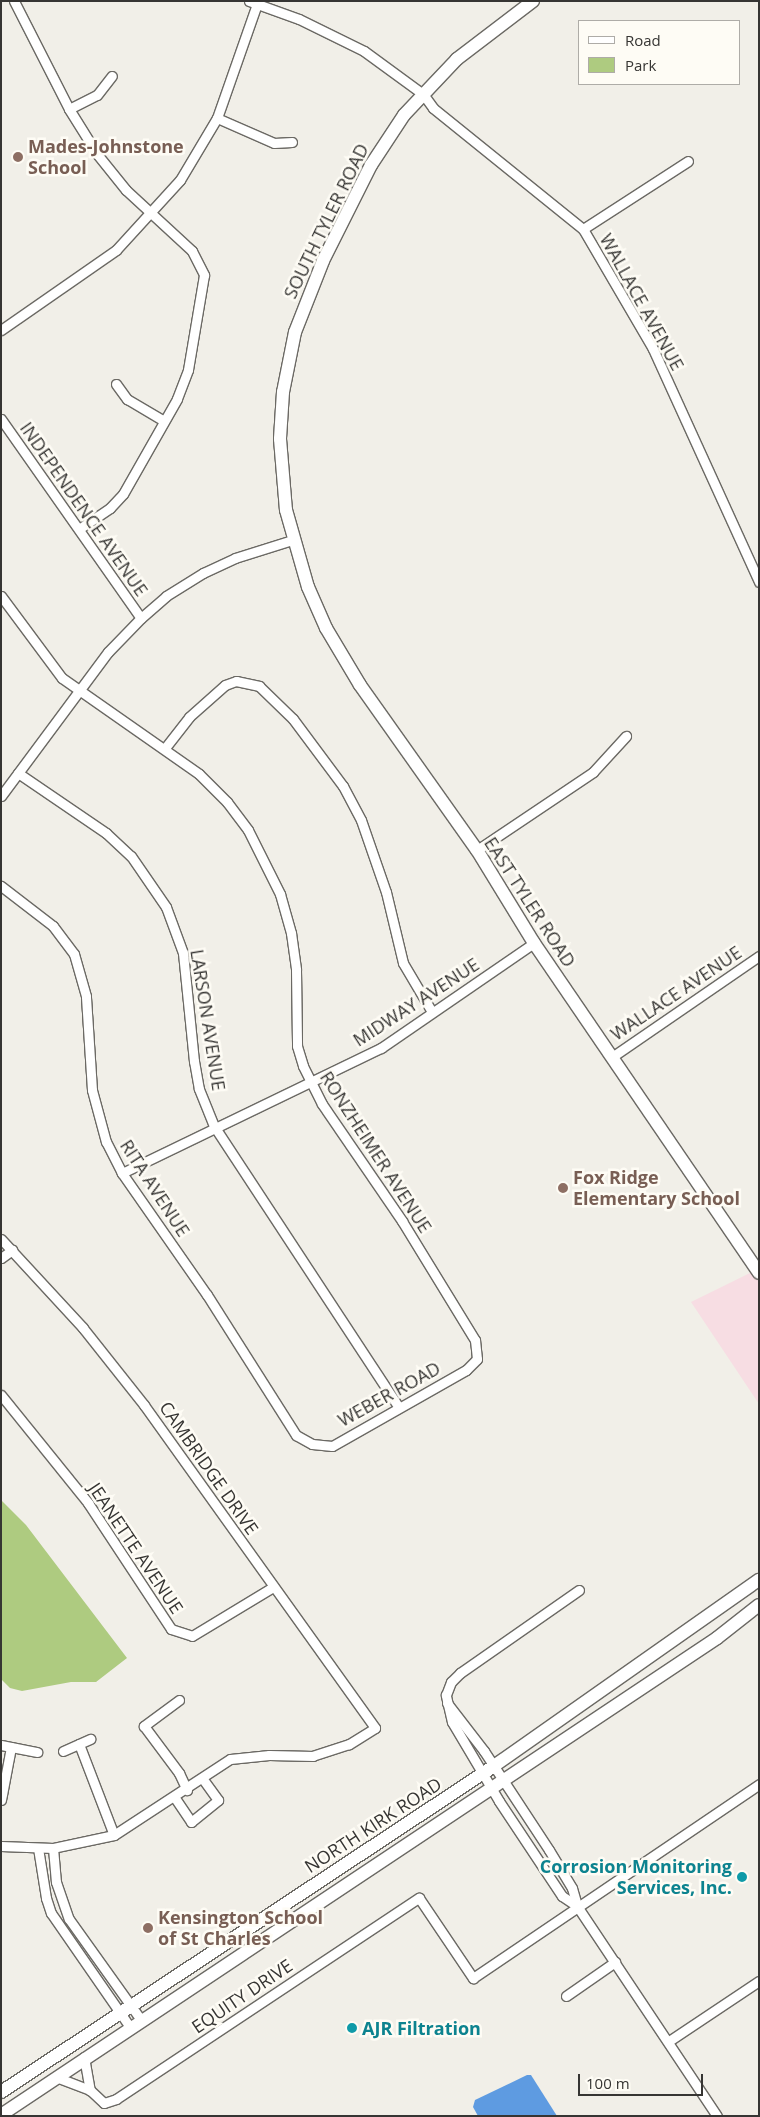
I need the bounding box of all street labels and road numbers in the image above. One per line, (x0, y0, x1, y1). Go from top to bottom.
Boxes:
street label: SOUTH TYLER ROAD (279, 140, 373, 302)
street label: WALLACE AVENUE (595, 230, 689, 374)
street label: INDEPENDENCE AVENUE (16, 418, 152, 600)
street label: EAST TYLER ROAD (480, 833, 580, 971)
street label: WALLACE AVENUE (607, 941, 745, 1045)
street label: LARSON AVENUE (186, 948, 230, 1092)
street label: MIDWAY AVENUE (349, 953, 483, 1051)
street label: RONZHEIMER AVENUE (316, 1067, 436, 1237)
street label: RITA AVENUE (116, 1136, 194, 1240)
street label: WEBER ROAD (334, 1357, 444, 1431)
street label: CAMBRIDGE DRIVE (155, 1397, 263, 1539)
street label: JEANETTE AVENUE (84, 1479, 188, 1617)
street label: NORTH KIRK ROAD (300, 1773, 446, 1877)
street label: EQUITY DRIVE (188, 1954, 296, 2038)

